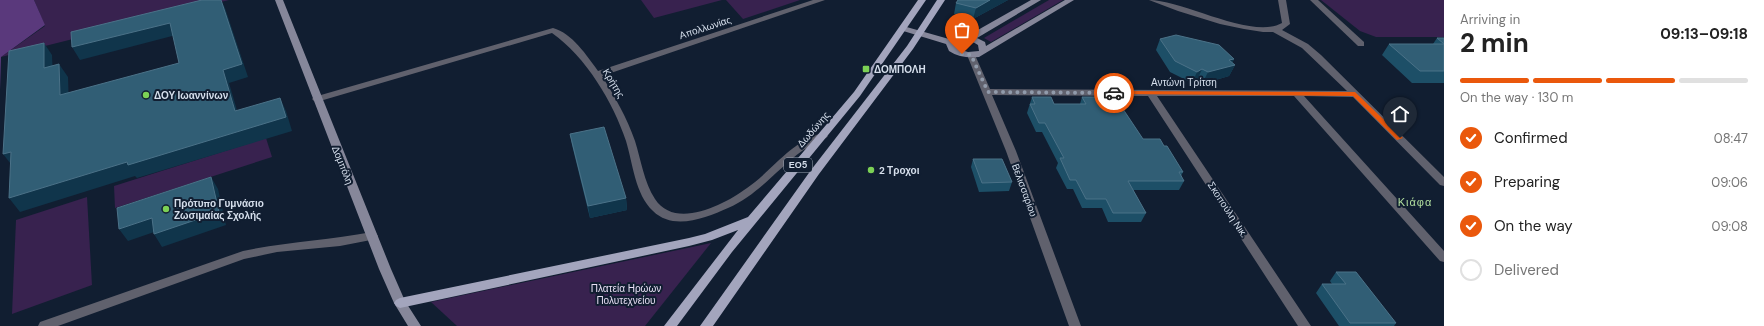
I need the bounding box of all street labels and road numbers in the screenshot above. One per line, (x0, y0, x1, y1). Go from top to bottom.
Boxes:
street label: Απολλωνίας (677, 13, 733, 42)
street label: Κρήτης (600, 66, 628, 101)
street label: Αντώνη Τρίτση (1151, 76, 1217, 89)
street label: Δωδώνης (794, 109, 833, 150)
street label: Δομπόλη (329, 144, 356, 186)
road number: ΕΟ5 (784, 158, 812, 172)
street label: Βελισσαρίου (1009, 162, 1040, 218)
street label: Σκοπούλη Νικ. (1205, 179, 1250, 240)

